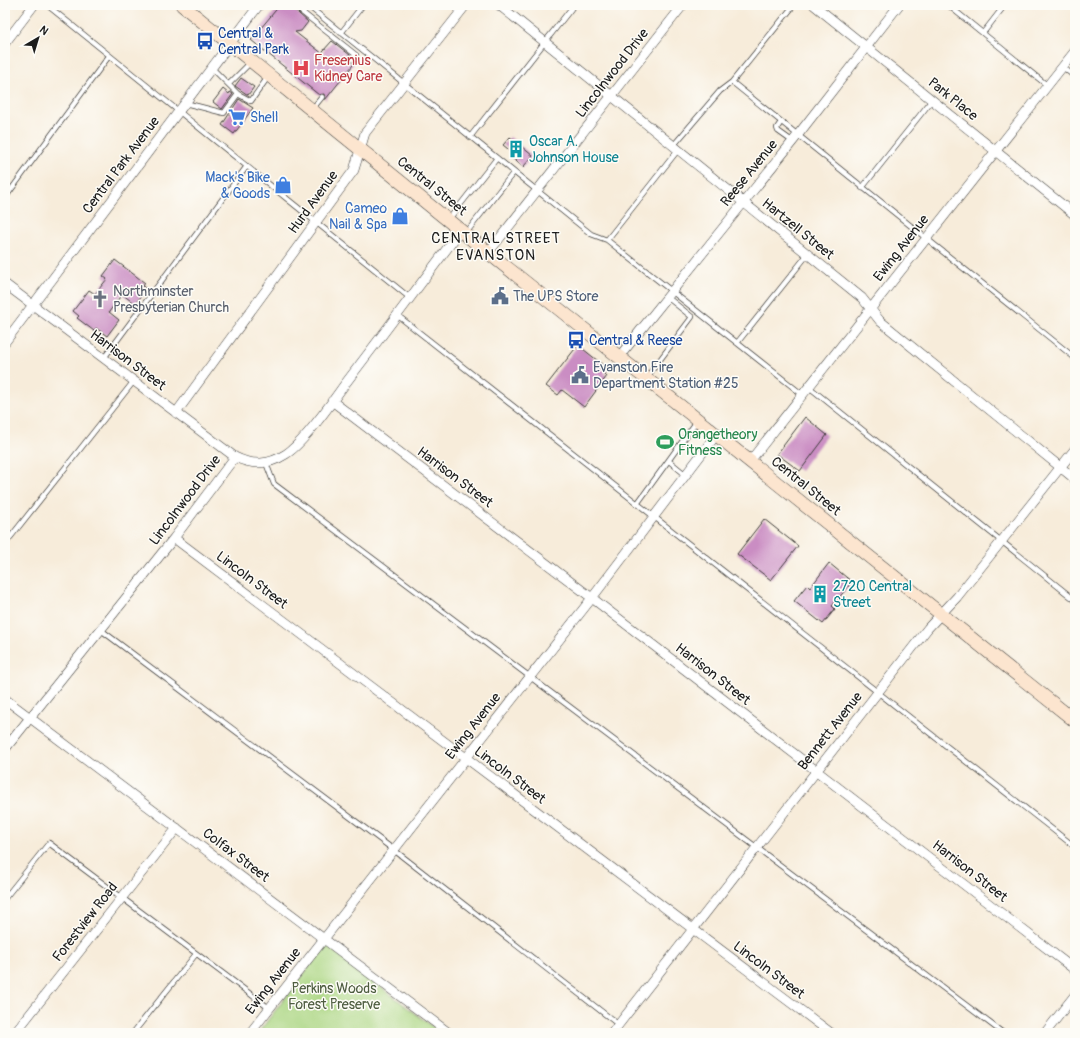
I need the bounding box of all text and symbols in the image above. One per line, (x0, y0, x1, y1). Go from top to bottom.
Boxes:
north arrow (18, 18, 58, 58)
text: N (37, 23, 51, 38)
place label: Central & Central Park (218, 25, 289, 58)
street label: Lincolnwood Drive (572, 25, 652, 121)
bus stop icon: Central & Central Park (195, 31, 215, 51)
place label: Fresenius Kidney Care (314, 52, 383, 85)
hospital icon: Fresenius Kidney Care (291, 58, 311, 78)
street label: Park Place (925, 74, 981, 124)
supermarket icon: Shell (227, 107, 247, 127)
place label: Shell (250, 109, 278, 126)
street label: Central Park Avenue (79, 113, 163, 217)
place label: Oscar A. Johnson House (529, 133, 619, 166)
street label: Reese Avenue (717, 136, 781, 210)
building icon: Oscar A. Johnson House (506, 139, 526, 159)
street label: Central Street (394, 153, 470, 219)
street label: Hurd Avenue (285, 167, 342, 237)
place label: Mack's Bike & Goods (205, 169, 271, 202)
shop icon: Mack's Bike & Goods (273, 175, 293, 195)
street label: Hartzell Street (758, 195, 838, 263)
place label: Cameo Nail & Spa (329, 200, 387, 233)
shop icon: Cameo Nail & Spa (390, 206, 410, 226)
street label: Ewing Avenue (870, 211, 932, 285)
district label: CENTRAL STREET EVANSTON (431, 229, 561, 265)
place label: Northminster Presbyterian Church (113, 283, 229, 316)
public building icon: The UPS Store (490, 286, 510, 306)
place label: The UPS Store (513, 288, 599, 305)
church icon: Northminster Presbyterian Church (90, 289, 110, 309)
street label: Harrison Street (87, 326, 170, 394)
bus stop icon: Central & Reese (566, 330, 586, 350)
place label: Central & Reese (589, 332, 683, 349)
place label: Evanston Fire Department Station #25 (593, 359, 738, 392)
public building icon: Evanston Fire Department Station #25 (570, 365, 590, 385)
place label: Orangetheory Fitness (678, 426, 757, 459)
sports icon: Orangetheory Fitness (655, 432, 675, 452)
street label: Harrison Street (414, 443, 497, 511)
street label: Lincolnwood Drive (146, 452, 224, 548)
street label: Central Street (768, 453, 844, 519)
street label: Lincoln Street (213, 548, 291, 613)
place label: 2720 Central Street (833, 578, 912, 611)
building icon: 2720 Central Street (810, 584, 830, 604)
street label: Harrison Street (672, 639, 754, 709)
street label: Bennett Avenue (794, 688, 866, 774)
street label: Ewing Avenue (442, 689, 504, 763)
street label: Lincoln Street (471, 743, 549, 808)
street label: Colfax Street (199, 824, 273, 886)
street label: Harrison Street (929, 836, 1011, 906)
street label: Forestview Road (49, 879, 121, 965)
street label: Lincoln Street (730, 938, 808, 1003)
street label: Ewing Avenue (242, 944, 304, 1018)
park label: Perkins Woods Forest Preserve (288, 980, 380, 1013)

